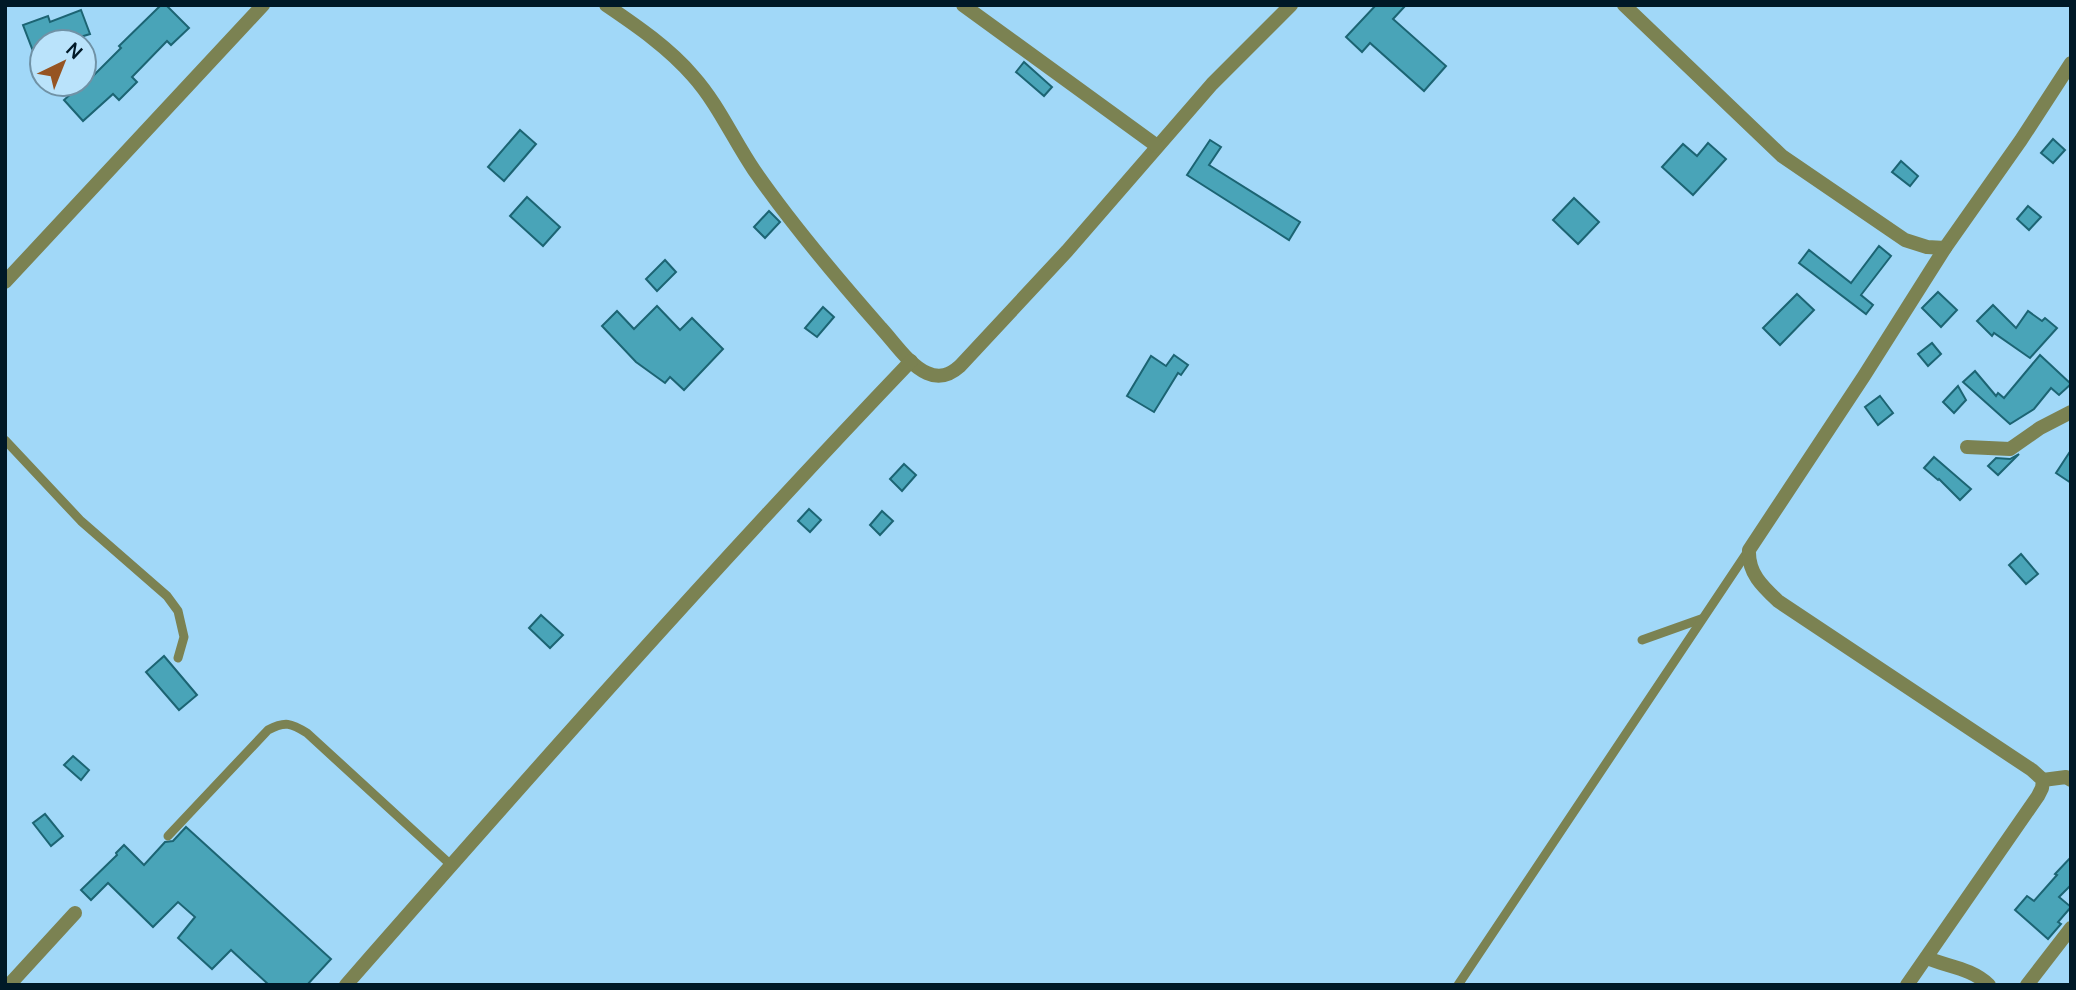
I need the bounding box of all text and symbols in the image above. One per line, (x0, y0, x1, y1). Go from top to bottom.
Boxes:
north arrow (28, 28, 98, 98)
text: N (61, 36, 88, 65)

